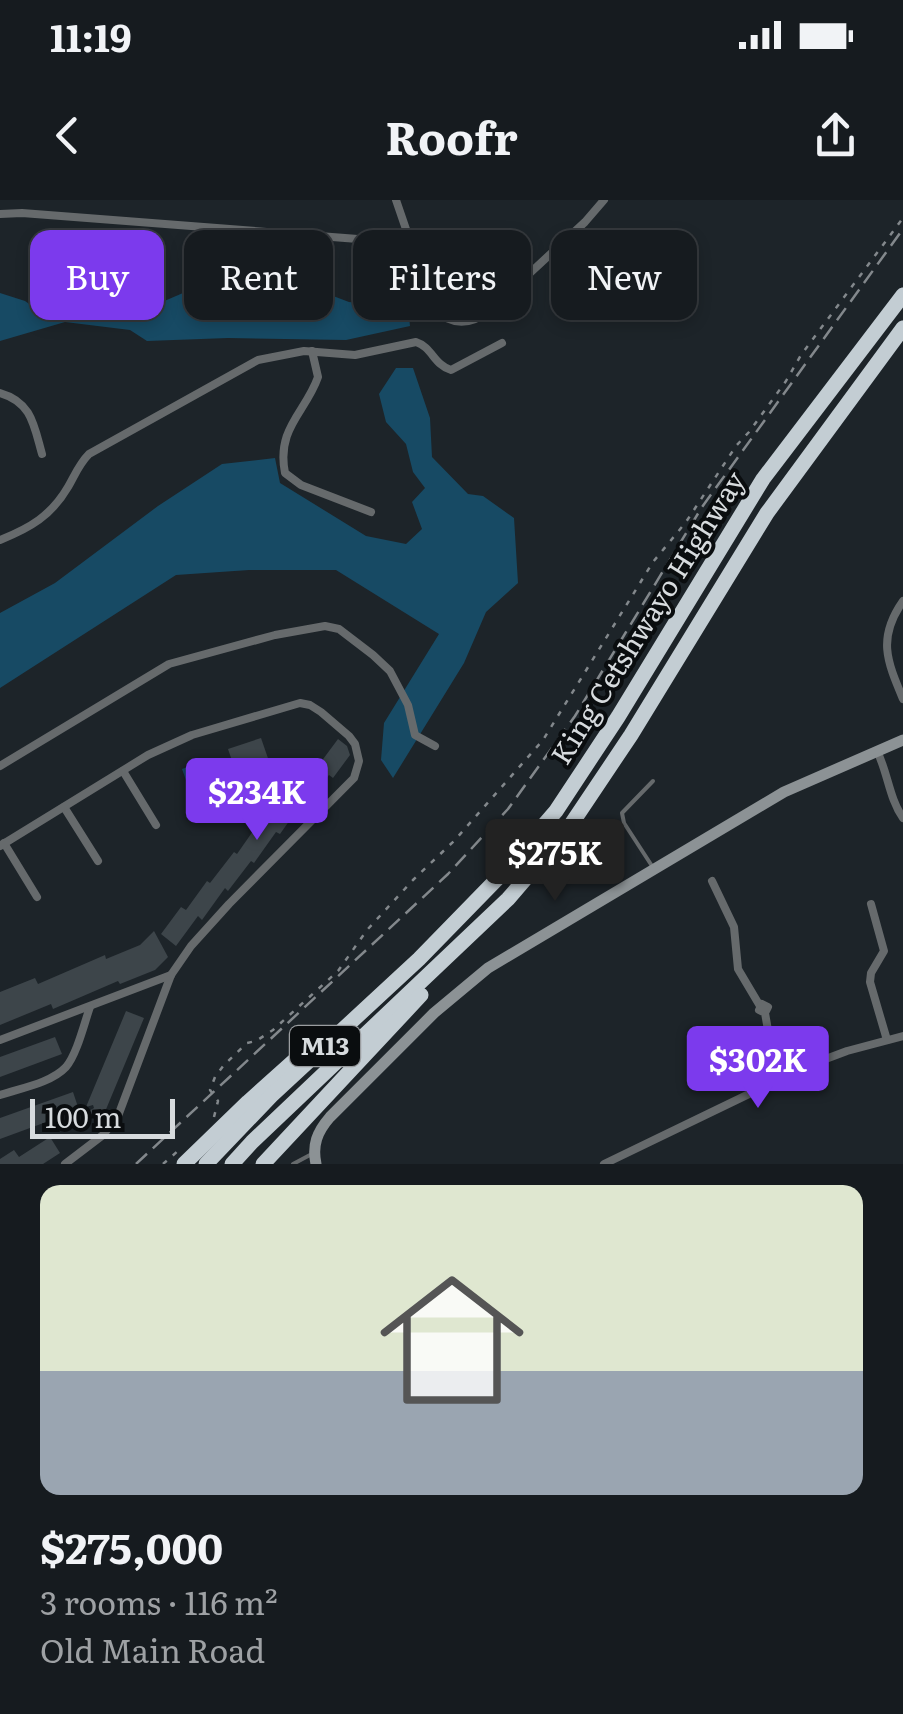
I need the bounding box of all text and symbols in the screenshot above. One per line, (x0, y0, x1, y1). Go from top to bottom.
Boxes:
text: 11:19 (50, 7, 132, 64)
text: Roofr (385, 102, 518, 169)
icon: back (40, 108, 95, 163)
icon: share (808, 108, 863, 163)
chip: Buy (30, 230, 164, 320)
chip: Rent (184, 230, 333, 320)
chip: Filters (353, 230, 531, 320)
chip: New (551, 230, 697, 320)
street label: King Cetshwayo Highway (539, 461, 754, 772)
pin: $234K (187, 758, 327, 843)
text: $234K (208, 766, 306, 814)
pin: $275K (485, 819, 625, 904)
text: $275K (507, 827, 603, 875)
road number: M13 (290, 1026, 360, 1066)
pin: $302K (688, 1026, 828, 1111)
text: $302K (709, 1034, 807, 1082)
scale bar (30, 1094, 175, 1138)
text: 100 m (45, 1095, 122, 1137)
icon: home (362, 1250, 542, 1430)
text: $275,000 (40, 1515, 223, 1577)
text: 3 rooms · 116 m² (40, 1577, 278, 1625)
text: Old Main Road (40, 1625, 265, 1673)

